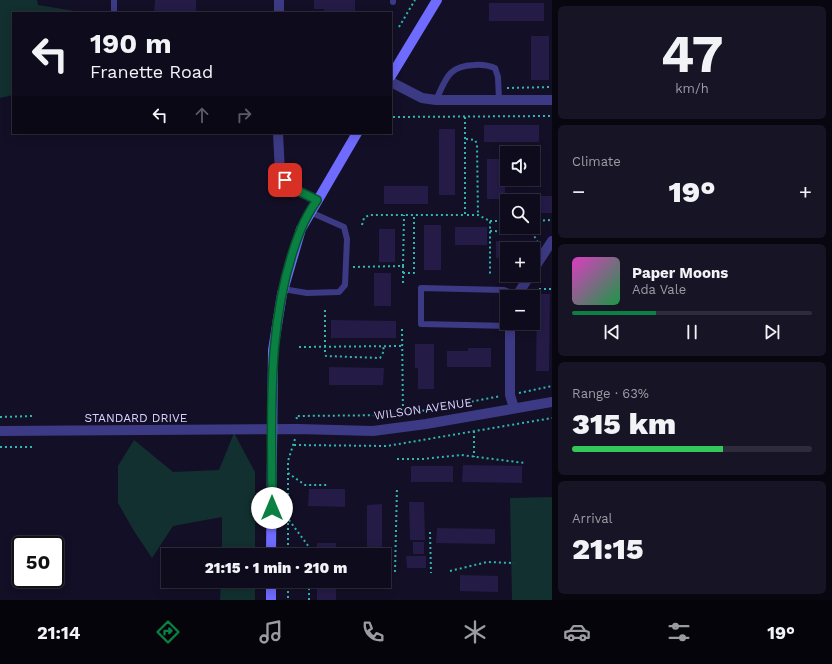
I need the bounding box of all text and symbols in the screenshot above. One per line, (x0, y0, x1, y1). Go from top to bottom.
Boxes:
text: 47 (661, 24, 723, 85)
text: 190 m (90, 27, 172, 60)
icon: left (24, 28, 76, 80)
text: Franette Road (90, 61, 213, 82)
text: km/h (675, 81, 709, 96)
icon: left (149, 104, 171, 126)
icon: ahead (191, 104, 213, 126)
icon: right (233, 104, 255, 126)
map controls (500, 146, 540, 330)
button: sound (500, 146, 540, 186)
text: Climate (572, 154, 621, 169)
pin (268, 163, 302, 197)
icon: arrive (274, 169, 296, 191)
text: 19° (668, 174, 716, 209)
text: − (572, 179, 585, 204)
text: + (799, 179, 812, 204)
button: search (500, 194, 540, 234)
button: + (500, 242, 540, 282)
text: Paper Moons (632, 264, 728, 282)
text: Ada Vale (632, 282, 686, 297)
button: − (500, 290, 540, 330)
icon: previous (601, 321, 623, 343)
icon: pause (681, 321, 703, 343)
icon: next (761, 321, 783, 343)
text: Range · 63% (572, 386, 649, 401)
street label: WILSON AVENUE (373, 395, 473, 423)
text: 315 km (572, 406, 676, 441)
street label: STANDARD DRIVE (85, 411, 188, 425)
position arrow (251, 487, 293, 529)
text: Arrival (572, 511, 613, 526)
text: 21:15 (572, 531, 643, 566)
speed limit sign: 50 (12, 536, 64, 588)
text: 21:15 · 1 min · 210 m (205, 559, 347, 577)
icon: directions (154, 618, 182, 646)
icon: music (257, 618, 285, 646)
icon: phone (359, 618, 387, 646)
icon: climate (461, 618, 489, 646)
icon: car (563, 618, 591, 646)
icon: filters (665, 618, 693, 646)
text: 21:14 (37, 622, 80, 643)
text: 19° (767, 622, 795, 643)

